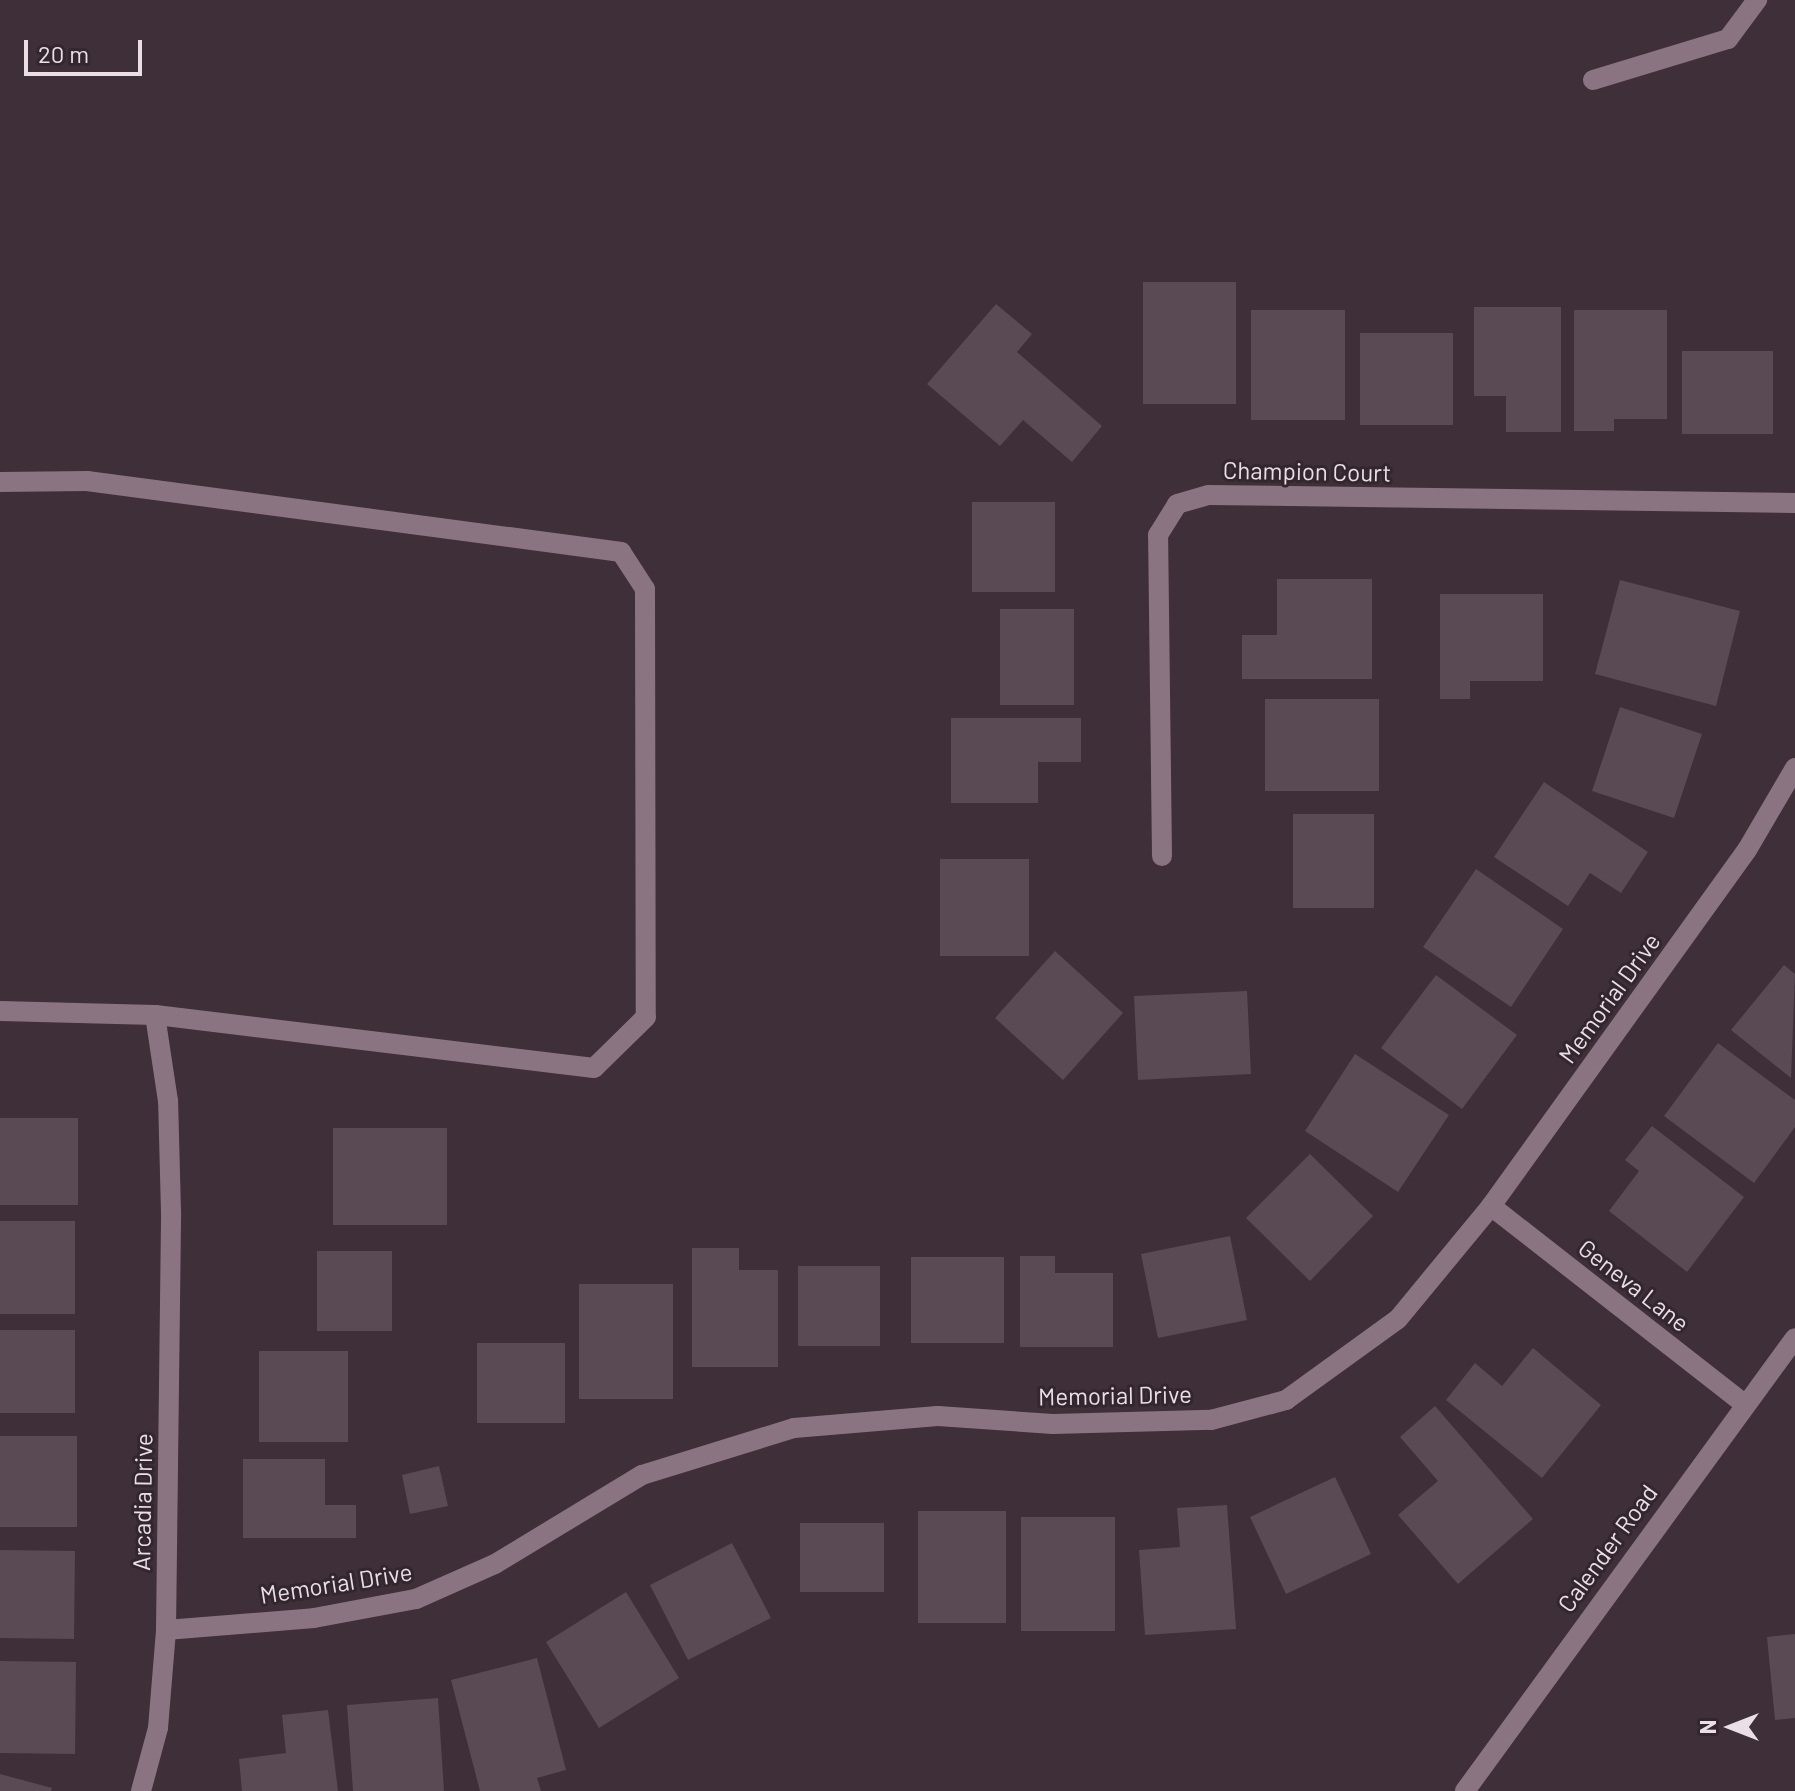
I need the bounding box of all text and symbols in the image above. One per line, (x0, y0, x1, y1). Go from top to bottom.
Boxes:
scale bar (28, 24, 146, 74)
text: 20 m (38, 39, 89, 68)
street label: Champion Court (1223, 455, 1391, 487)
street label: Memorial Drive (1552, 927, 1666, 1069)
street label: Geneva Lane (1573, 1233, 1695, 1337)
street label: Memorial Drive (1038, 1379, 1192, 1411)
street label: Arcadia Drive (126, 1433, 158, 1571)
street label: Calender Road (1551, 1479, 1663, 1617)
street label: Memorial Drive (258, 1557, 414, 1609)
north arrow (1691, 1687, 1771, 1767)
text: N (1694, 1720, 1720, 1734)

